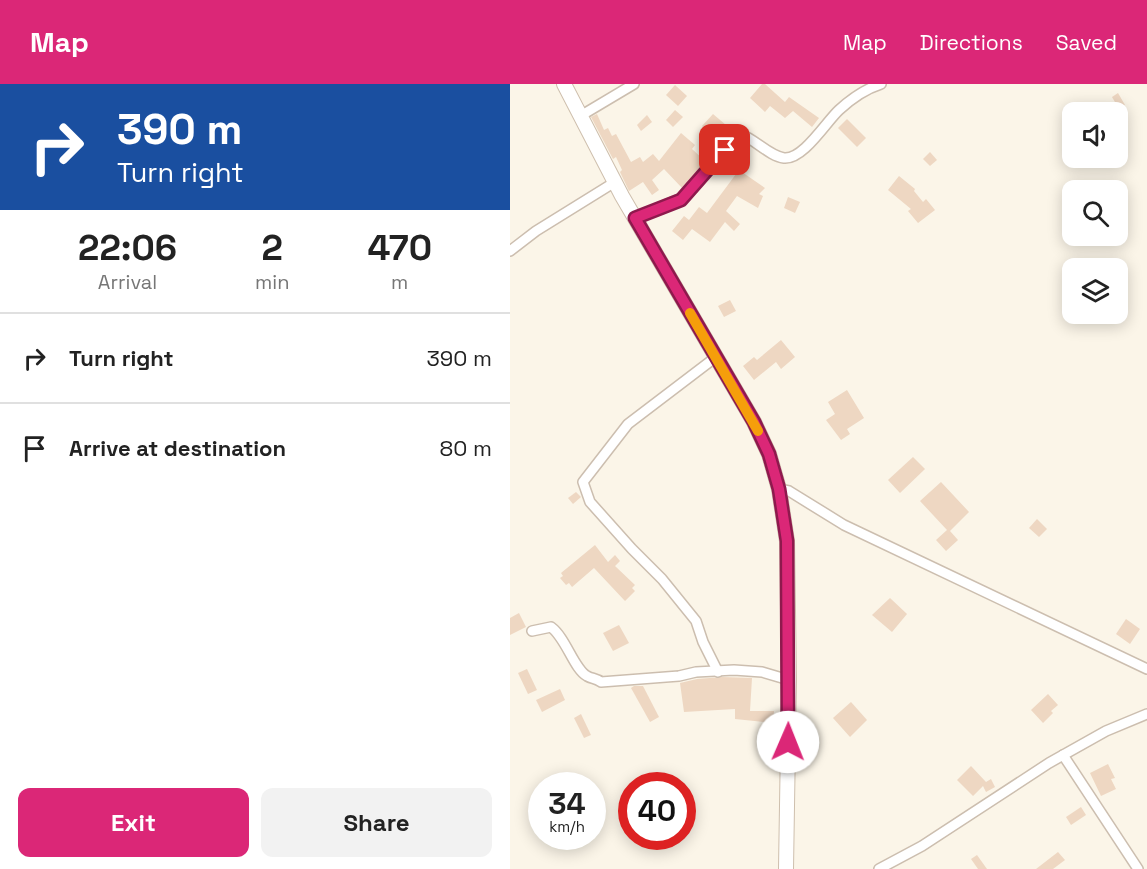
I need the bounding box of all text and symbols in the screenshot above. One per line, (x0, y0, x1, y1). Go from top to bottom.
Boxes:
text: Map (30, 24, 89, 60)
text: Map (843, 29, 887, 56)
text: Directions (920, 29, 1023, 56)
text: Saved (1056, 29, 1117, 56)
map controls (1062, 102, 1128, 324)
button: sound (1062, 102, 1128, 168)
text: 390 m (117, 103, 242, 156)
icon: right (18, 108, 96, 186)
pin (699, 124, 750, 175)
icon: arrive (708, 133, 741, 166)
text: Turn right (117, 155, 244, 190)
button: search (1062, 180, 1128, 246)
text: 22:06 (78, 225, 177, 271)
text: 2 (262, 225, 283, 271)
text: 470 (367, 225, 432, 271)
button: layers (1062, 258, 1128, 324)
text: Arrival (98, 269, 157, 295)
text: min (255, 269, 289, 295)
text: m (391, 269, 408, 295)
icon: right (18, 342, 51, 375)
text: Turn right (69, 344, 174, 372)
text: 390 m (427, 344, 492, 372)
icon: arrive (18, 432, 51, 465)
text: Arrive at destination (69, 434, 286, 462)
text: 80 m (440, 434, 492, 462)
position arrow (756, 710, 820, 774)
speed limit sign: 40 (618, 772, 696, 850)
text: 34 (548, 784, 586, 823)
button: Exit (18, 788, 249, 857)
button: Share (261, 788, 492, 857)
text: km/h (549, 817, 585, 836)

